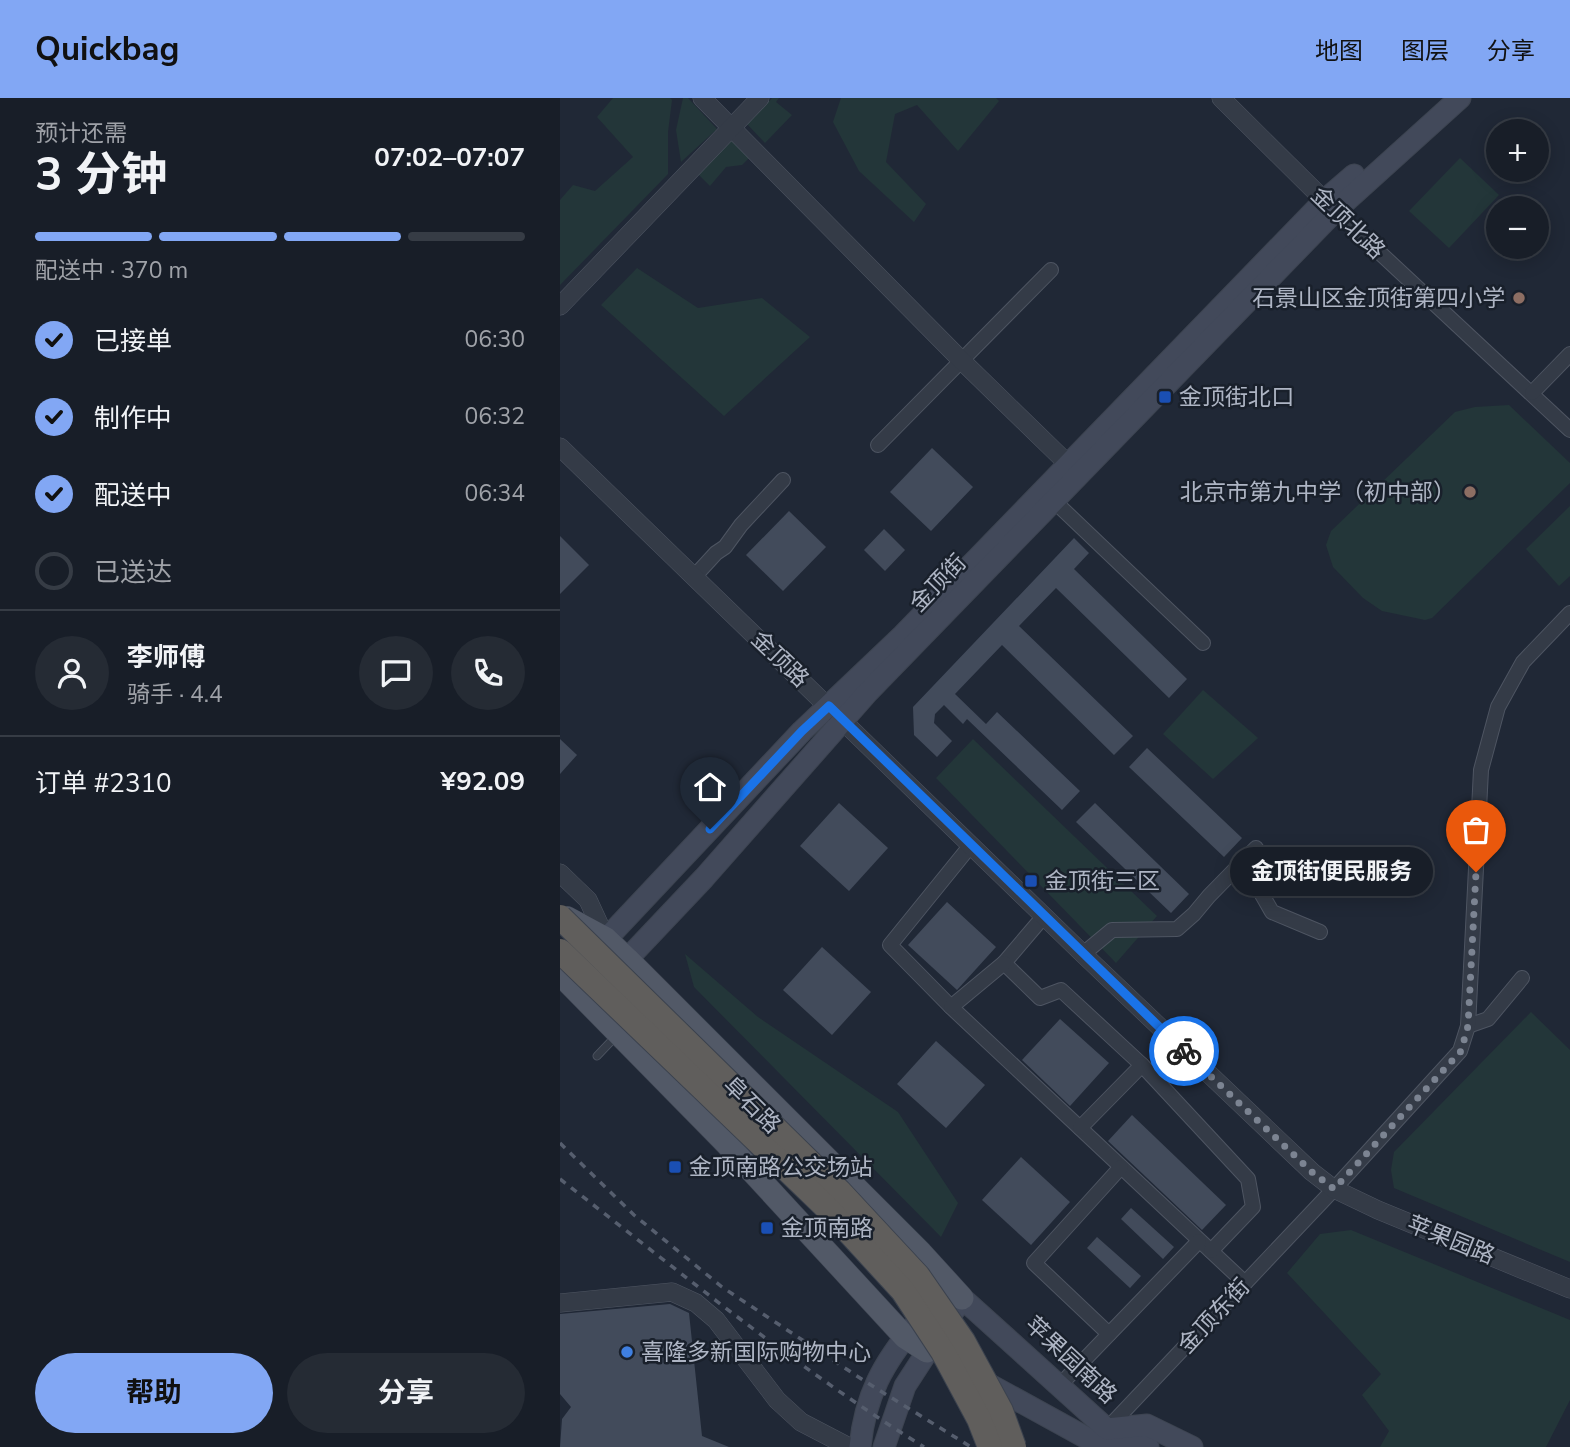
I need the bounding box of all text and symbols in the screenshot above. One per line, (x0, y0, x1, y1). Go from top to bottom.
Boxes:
text: Quickbag (35, 27, 179, 72)
text: 地图 (1315, 35, 1363, 67)
text: 图层 (1401, 35, 1449, 67)
text: 分享 (1487, 35, 1535, 67)
text: 预计还需 (35, 118, 127, 149)
map controls (1486, 119, 1549, 259)
button: + (1486, 119, 1549, 182)
text: 07:02–07:07 (374, 140, 525, 175)
text: 3 分钟 (35, 143, 167, 206)
street label: 金顶北路 (1304, 180, 1392, 266)
button: − (1486, 196, 1549, 259)
text: 配送中 · 370 m (35, 255, 188, 286)
place label: 石景山区金顶街第四小学 (1252, 283, 1505, 314)
marker: 石景山区金顶街第四小学 (1511, 290, 1527, 306)
icon: check (35, 321, 73, 359)
text: 已接单 (94, 324, 172, 359)
text: 06:30 (465, 324, 525, 355)
place label: 金顶街北口 (1179, 382, 1294, 413)
marker: 金顶街北口 (1157, 389, 1173, 405)
icon: check (35, 398, 73, 436)
text: 制作中 (94, 401, 172, 436)
text: 06:32 (465, 401, 525, 432)
icon: check (35, 475, 73, 513)
place label: 北京市第九中学（初中部） (1180, 477, 1456, 508)
text: 配送中 (94, 478, 172, 513)
text: 06:34 (465, 478, 525, 509)
marker: 北京市第九中学（初中部） (1462, 484, 1478, 500)
street label: 金顶街 (903, 547, 973, 619)
text: 已送达 (94, 555, 172, 590)
street label: 金顶路 (744, 624, 816, 694)
button: person (35, 636, 109, 710)
button: chat (359, 636, 433, 710)
button: phone (451, 636, 525, 710)
text: 李师傅 (127, 640, 205, 675)
text: 骑手 · 4.4 (127, 679, 223, 710)
pin (680, 757, 740, 829)
text: ¥92.09 (441, 764, 525, 799)
text: 订单 #2310 (35, 766, 172, 801)
icon: home (691, 768, 729, 806)
pin (1446, 800, 1506, 872)
icon: bag (1457, 811, 1495, 849)
callout: 金顶街便民服务 (1231, 848, 1434, 896)
text: 金顶街便民服务 (1251, 856, 1412, 887)
place label: 金顶街三区 (1045, 866, 1160, 897)
marker: 金顶街三区 (1023, 873, 1039, 889)
courier (1149, 1016, 1219, 1086)
icon: bike (1165, 1032, 1203, 1070)
street label: 阜石路 (717, 1070, 787, 1140)
place label: 金顶南路公交场站 (689, 1152, 873, 1183)
marker: 金顶南路公交场站 (667, 1159, 683, 1175)
street label: 苹果园路 (1403, 1208, 1499, 1272)
place label: 金顶南路 (781, 1213, 873, 1244)
marker: 金顶南路 (759, 1220, 775, 1236)
street label: 金顶东街 (1171, 1272, 1257, 1360)
street label: 苹果园南路 (1018, 1309, 1124, 1411)
place label: 喜隆多新国际购物中心 (641, 1337, 871, 1368)
marker: 喜隆多新国际购物中心 (619, 1344, 635, 1360)
button: 帮助 (35, 1353, 273, 1433)
button: 分享 (287, 1353, 525, 1433)

